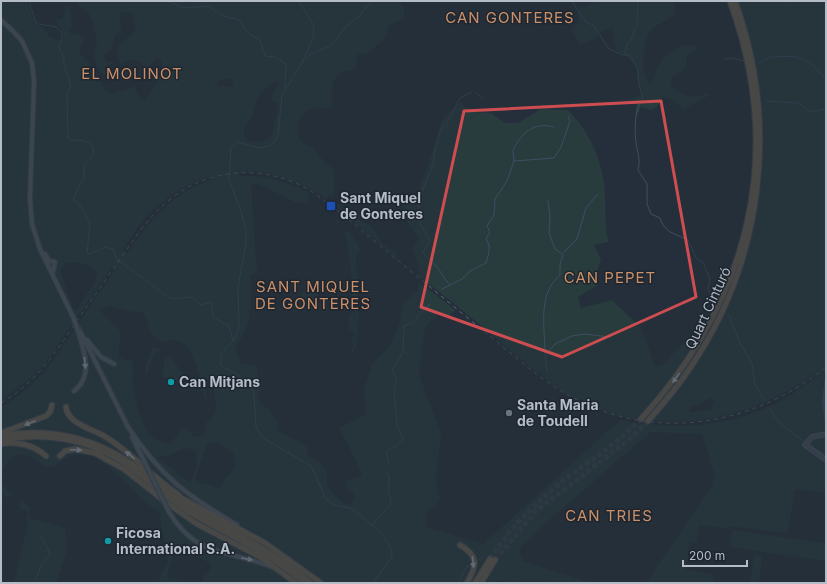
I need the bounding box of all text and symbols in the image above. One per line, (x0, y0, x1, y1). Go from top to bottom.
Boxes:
district label: CAN GONTERES (445, 8, 575, 27)
district label: EL MOLINOT (81, 64, 183, 83)
place label: Sant Miquel de Gonteres (340, 189, 423, 222)
marker: Sant Miquel de Gonteres (325, 200, 337, 212)
street label: Quart Cinturó (681, 264, 734, 352)
district label: CAN PEPET (564, 268, 656, 287)
district label: SANT MIQUEL DE GONTERES (255, 277, 371, 313)
one-way arrow (82, 357, 88, 369)
place label: Can Mitjans (179, 373, 260, 390)
one-way arrow (671, 373, 680, 384)
marker: Can Mitjans (166, 377, 176, 387)
place label: Santa Maria de Toudell (517, 396, 599, 429)
marker: Santa Maria de Toudell (504, 408, 514, 418)
one-way arrow (25, 420, 36, 426)
one-way arrow (70, 447, 83, 453)
one-way arrow (124, 450, 135, 459)
district label: CAN TRIES (565, 506, 653, 525)
place label: Ficosa International S.A. (116, 524, 235, 557)
marker: Ficosa International S.A. (103, 536, 113, 546)
scale bar (683, 542, 747, 568)
text: 200 m (689, 548, 725, 563)
one-way arrow (470, 555, 476, 568)
one-way arrow (240, 557, 253, 563)

